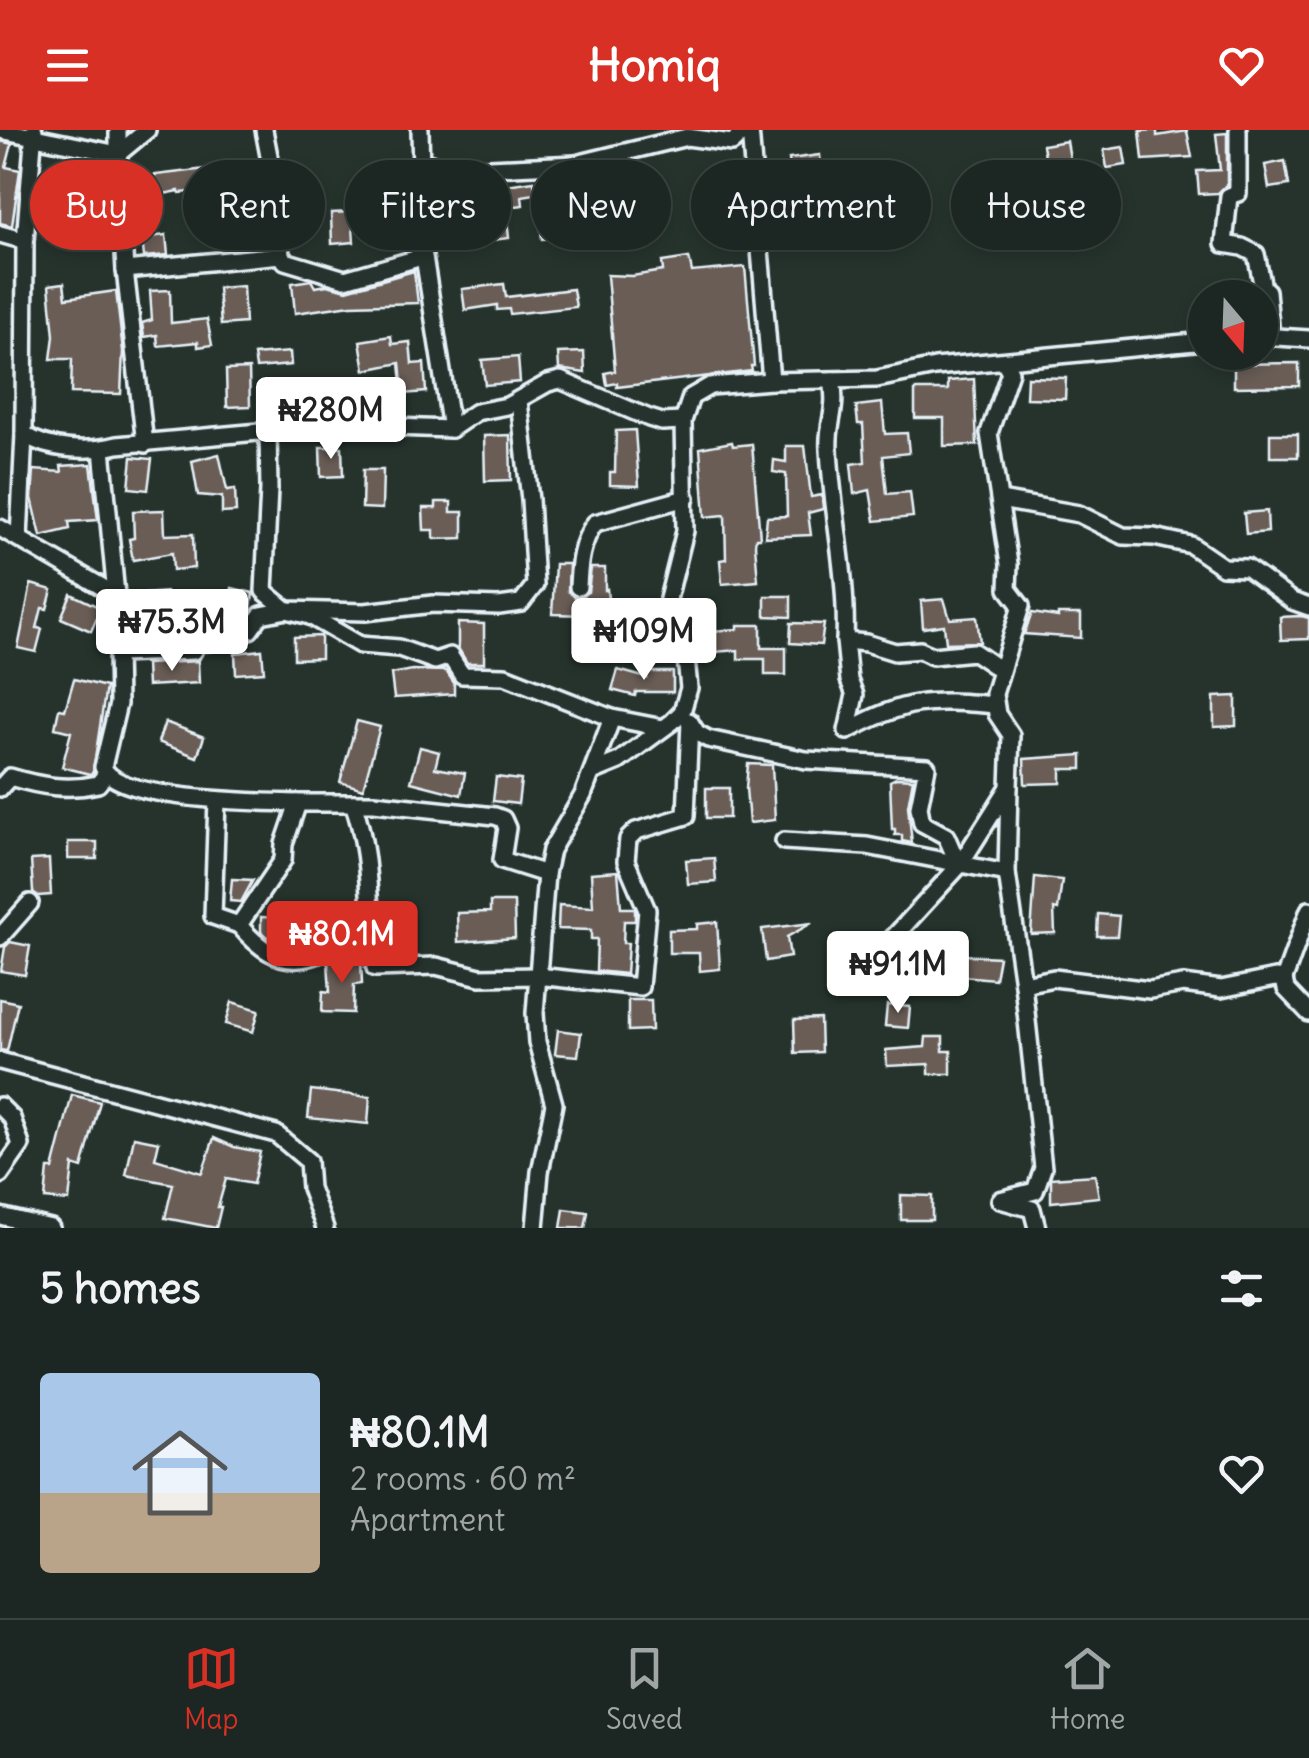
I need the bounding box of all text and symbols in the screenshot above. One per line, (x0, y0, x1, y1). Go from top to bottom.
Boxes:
text: Homiq (588, 37, 721, 93)
icon: menu (40, 38, 95, 93)
icon: heart (1214, 38, 1269, 93)
chip: Buy (30, 160, 163, 250)
chip: Rent (183, 160, 325, 250)
chip: Filters (345, 160, 511, 250)
chip: New (531, 160, 671, 250)
chip: Apartment (691, 160, 931, 250)
chip: House (951, 160, 1121, 250)
north arrow (1188, 280, 1278, 370)
map controls (1188, 280, 1278, 370)
pin: ₦280M (261, 377, 401, 462)
text: ₦280M (278, 389, 384, 430)
pin: ₦75.3M (91, 589, 253, 674)
pin: ₦109M (574, 598, 714, 683)
text: ₦75.3M (118, 601, 226, 642)
text: ₦109M (593, 610, 695, 651)
pin: ₦80.1M (261, 901, 423, 986)
text: ₦80.1M (289, 913, 395, 954)
pin: ₦91.1M (817, 931, 979, 1016)
text: ₦91.1M (849, 943, 947, 984)
icon: filters (1214, 1261, 1269, 1316)
text: 5 homes (40, 1262, 201, 1314)
text: ₦80.1M (350, 1406, 490, 1458)
icon: home (120, 1413, 240, 1533)
icon: heart (1214, 1446, 1269, 1501)
text: 2 rooms · 60 m² (350, 1458, 576, 1499)
text: Apartment (350, 1499, 505, 1540)
tab: Map (184, 1641, 239, 1737)
tab: Saved (606, 1641, 683, 1737)
tab: Home (1050, 1641, 1125, 1737)

